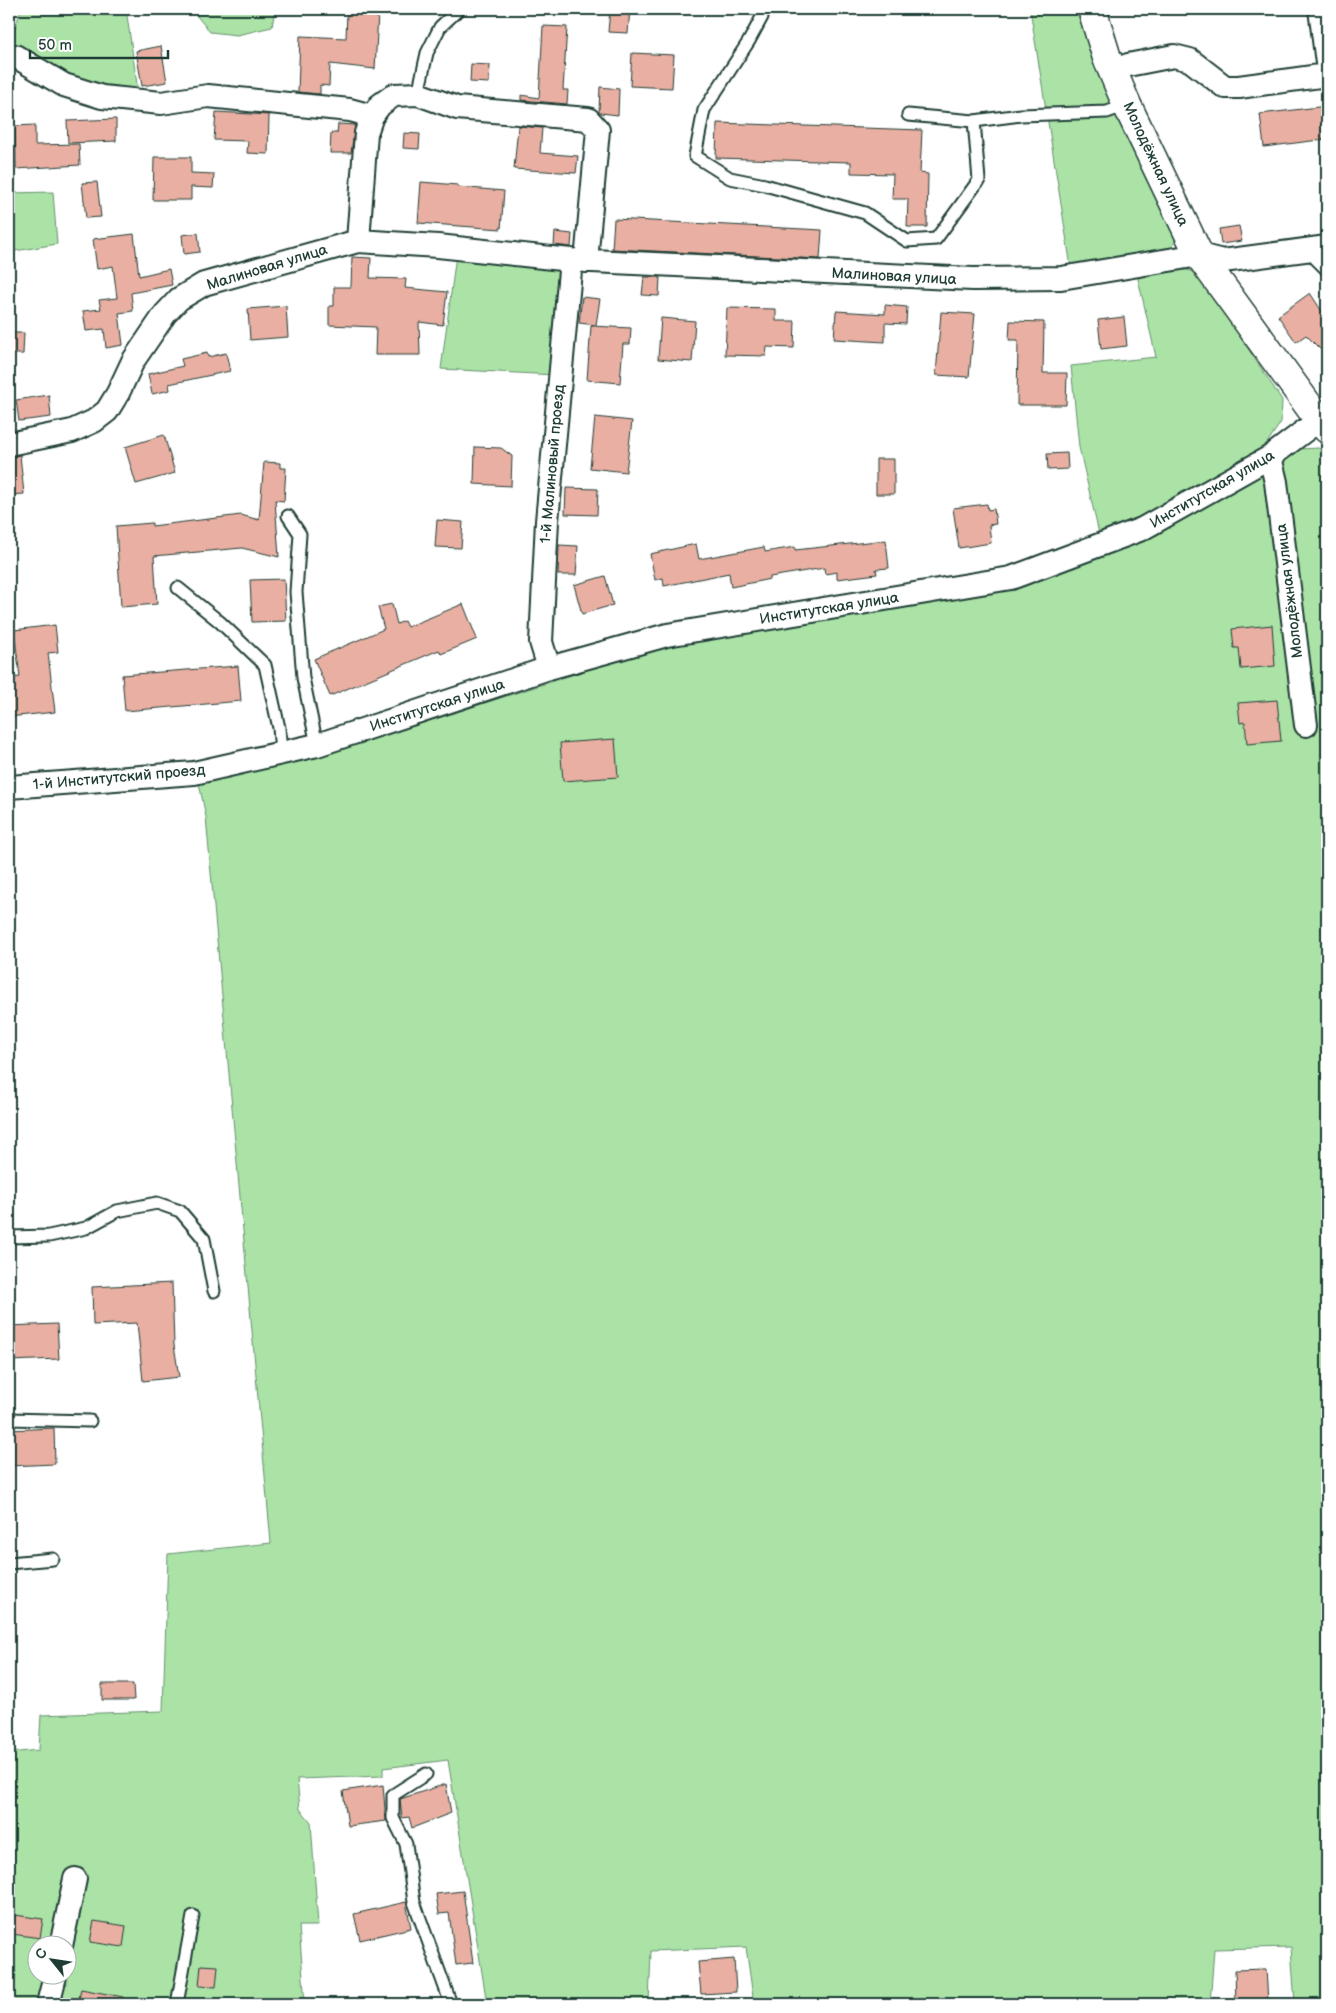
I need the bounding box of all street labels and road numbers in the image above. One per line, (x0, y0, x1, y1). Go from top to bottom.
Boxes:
street label: Молодёжная улица (1118, 99, 1193, 230)
street label: Малиновая улица (204, 240, 330, 295)
street label: Малиновая улица (831, 264, 957, 289)
street label: 1-й Малиновый проезд (536, 384, 569, 544)
street label: Институтская улица (1147, 446, 1278, 533)
street label: Молодёжная улица (1272, 523, 1307, 659)
street label: Институтская улица (758, 588, 900, 629)
street label: Институтская улица (367, 675, 507, 736)
street label: 1-й Институтский проезд (32, 761, 206, 794)

